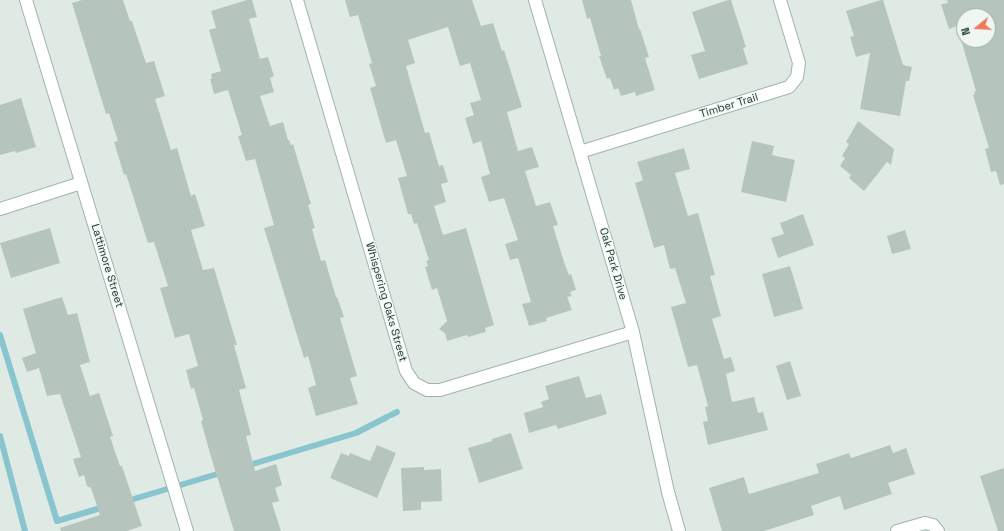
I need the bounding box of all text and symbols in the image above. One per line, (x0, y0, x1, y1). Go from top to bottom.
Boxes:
north arrow (956, 8, 996, 48)
text: N (958, 26, 973, 37)
street label: Timber Trail (698, 91, 760, 121)
street label: Lattimore Street (88, 223, 126, 309)
street label: Oak Park Drive (596, 226, 630, 302)
street label: Whispering Oaks Street (363, 241, 409, 363)

